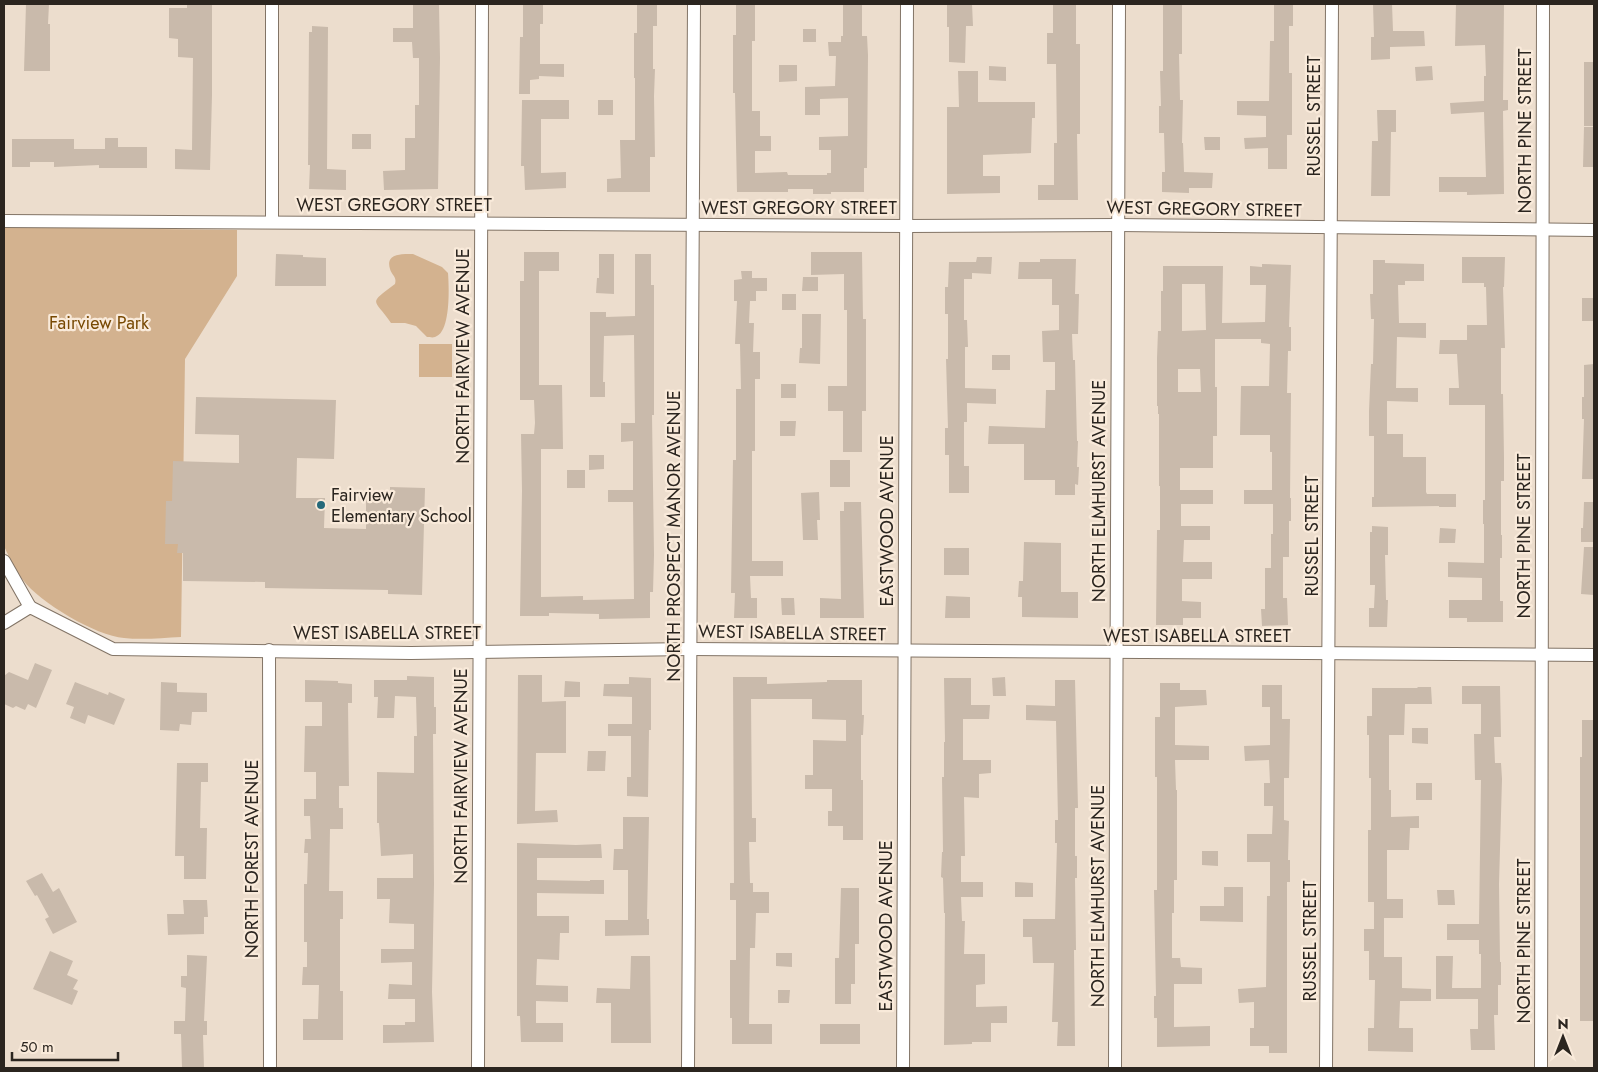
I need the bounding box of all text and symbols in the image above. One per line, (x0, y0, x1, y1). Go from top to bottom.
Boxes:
street label: NORTH PINE STREET (1512, 48, 1538, 213)
street label: RUSSEL STREET (1301, 55, 1327, 176)
street label: WEST GREGORY STREET (296, 192, 492, 218)
street label: WEST GREGORY STREET (1106, 194, 1303, 224)
street label: WEST GREGORY STREET (701, 195, 897, 221)
street label: NORTH FAIRVIEW AVENUE (450, 248, 476, 464)
park label: Fairview Park (49, 310, 149, 336)
street label: NORTH ELMHURST AVENUE (1086, 380, 1112, 602)
street label: NORTH PROSPECT MANOR AVENUE (661, 390, 687, 682)
street label: EASTWOOD AVENUE (874, 435, 900, 607)
street label: NORTH PINE STREET (1511, 453, 1537, 618)
street label: RUSSEL STREET (1299, 475, 1325, 596)
place label: Fairview Elementary School (331, 482, 472, 529)
marker: Fairview Elementary School (315, 499, 327, 511)
street label: WEST ISABELLA STREET (698, 618, 887, 648)
street label: WEST ISABELLA STREET (293, 620, 482, 646)
street label: WEST ISABELLA STREET (1103, 623, 1292, 649)
street label: NORTH FAIRVIEW AVENUE (448, 668, 474, 884)
street label: NORTH FOREST AVENUE (239, 760, 265, 958)
street label: NORTH ELMHURST AVENUE (1085, 785, 1111, 1007)
street label: EASTWOOD AVENUE (873, 840, 899, 1012)
street label: NORTH PINE STREET (1511, 858, 1537, 1023)
street label: RUSSEL STREET (1297, 880, 1323, 1001)
north arrow (1538, 1012, 1588, 1062)
text: N (1557, 1014, 1569, 1034)
scale bar (12, 1030, 119, 1062)
text: 50 m (20, 1036, 54, 1058)

